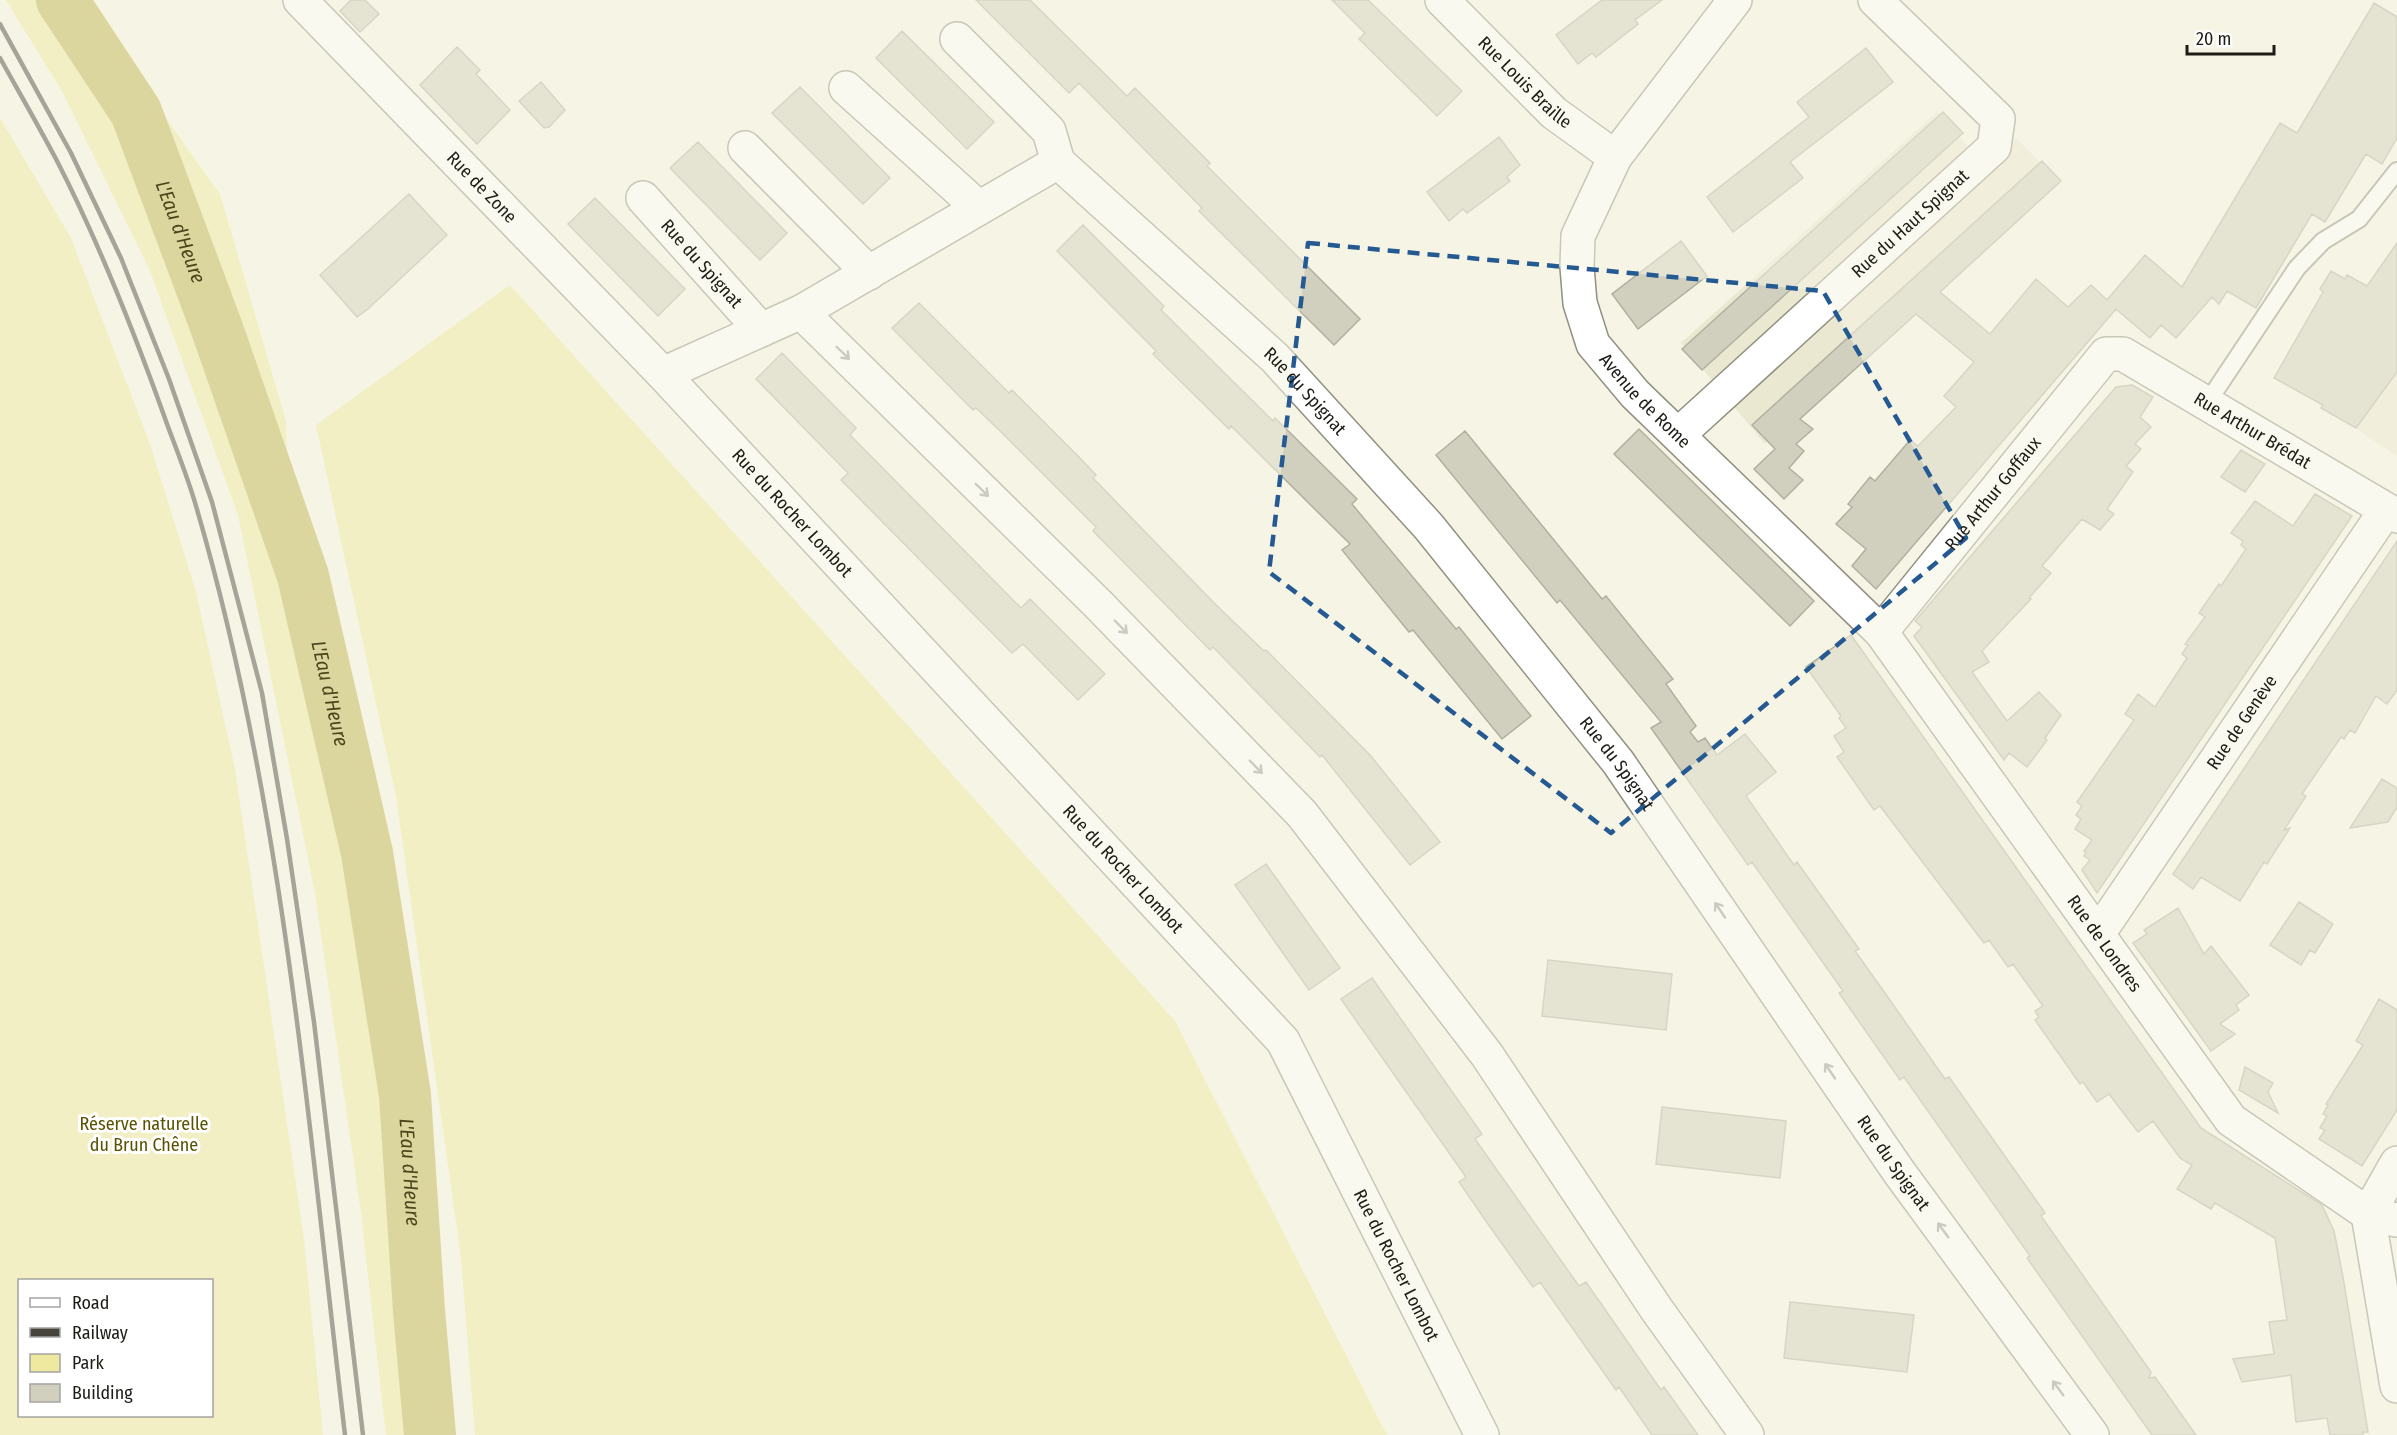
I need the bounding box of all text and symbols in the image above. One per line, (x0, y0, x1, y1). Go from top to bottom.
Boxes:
scale bar (2187, 18, 2274, 56)
text: 20 m (2196, 28, 2231, 50)
street label: Rue Louis Braille (1473, 32, 1576, 133)
street label: Rue de Zone (442, 147, 521, 228)
street label: Rue du Haut Spignat (1847, 165, 1973, 282)
water label: L'Eau d'Heure (151, 177, 211, 287)
street label: Rue du Spignat (656, 215, 747, 313)
street label: Rue du Spignat (1259, 342, 1351, 440)
one-way arrow (835, 346, 850, 361)
street label: Avenue de Rome (1595, 349, 1695, 453)
street label: Rue Arthur Brédat (2190, 387, 2315, 474)
street label: Rue Arthur Goffaux (1940, 432, 2046, 555)
street label: Rue du Rocher Lombot (727, 444, 857, 582)
one-way arrow (975, 482, 990, 497)
one-way arrow (1113, 619, 1128, 634)
water label: L'Eau d'Heure (306, 638, 354, 749)
street label: Rue de Genève (2202, 671, 2282, 774)
street label: Rue du Spignat (1575, 712, 1659, 815)
one-way arrow (1249, 760, 1264, 775)
street label: Rue du Rocher Lombot (1058, 800, 1188, 938)
street label: Rue de Londres (2062, 891, 2147, 996)
one-way arrow (1714, 903, 1726, 919)
one-way arrow (1824, 1063, 1836, 1080)
street label: Rue du Spignat (1852, 1111, 1935, 1215)
park label: Réserve naturelle du Brun Chêne (80, 1113, 209, 1156)
water label: L'Eau d'Heure (395, 1118, 425, 1227)
street label: Rue du Rocher Lombot (1349, 1186, 1444, 1345)
one-way arrow (1936, 1223, 1949, 1239)
legend (18, 1279, 213, 1417)
text: Road (72, 1292, 109, 1314)
text: Railway (72, 1322, 128, 1344)
text: Park (72, 1352, 105, 1374)
one-way arrow (2052, 1380, 2064, 1396)
text: Building (72, 1382, 133, 1404)

